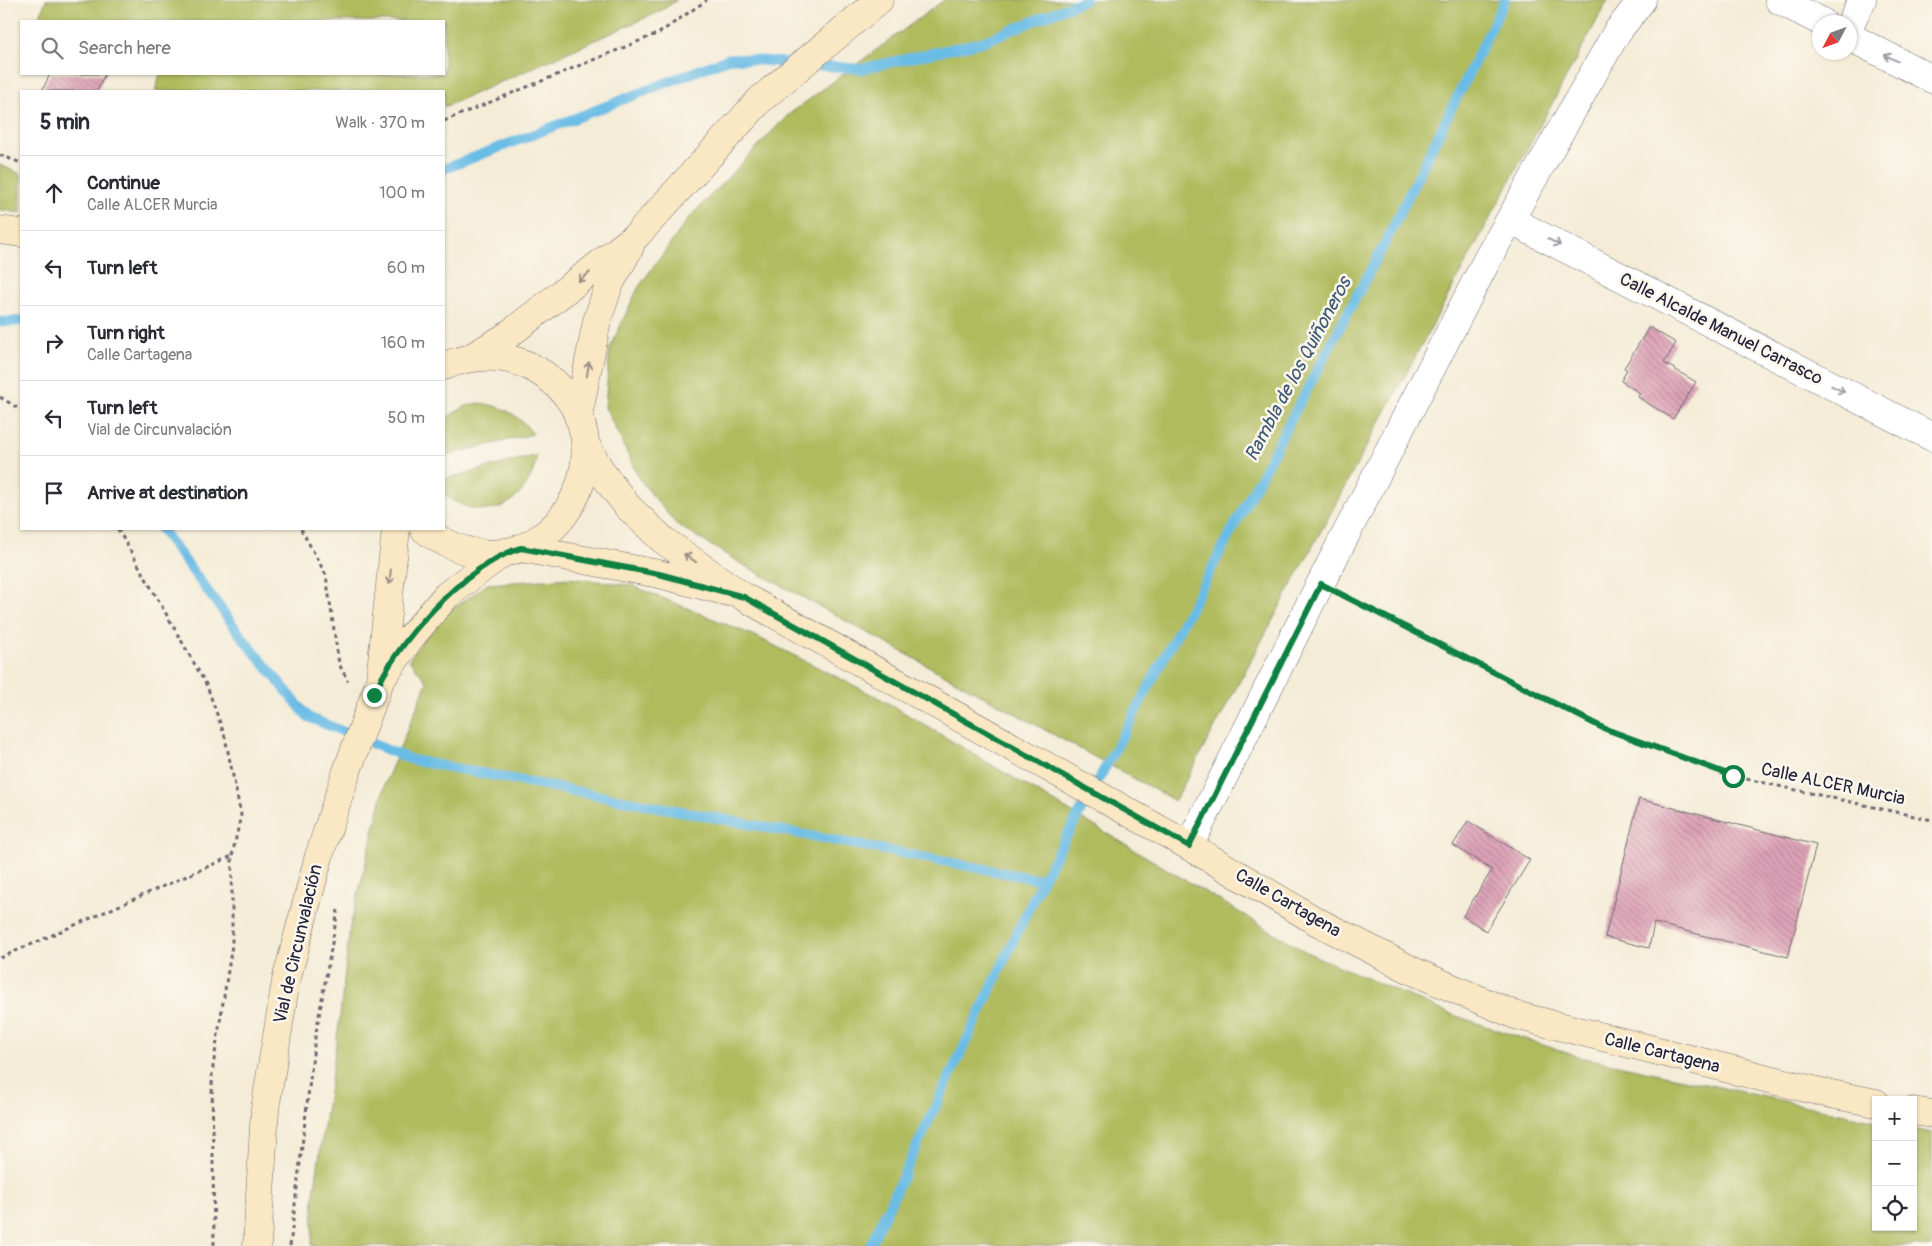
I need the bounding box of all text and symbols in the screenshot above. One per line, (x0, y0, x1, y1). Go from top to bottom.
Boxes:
north arrow (1812, 15, 1857, 60)
search box (20, 20, 445, 75)
icon: search (38, 34, 66, 62)
text: Search here (78, 36, 171, 60)
one-way arrow (1884, 53, 1899, 62)
text: 5 min (40, 109, 90, 136)
text: Walk · 370 m (335, 113, 425, 133)
text: Continue (87, 171, 160, 195)
icon: ahead (40, 179, 68, 207)
text: 100 m (379, 183, 425, 203)
text: Calle ALCER Murcia (87, 195, 217, 215)
one-way arrow (1546, 237, 1561, 247)
icon: left (40, 254, 68, 282)
text: Turn left (87, 256, 157, 280)
text: 60 m (387, 258, 425, 278)
street label: Calle Alcalde Manuel Carrasco (1616, 268, 1827, 390)
one-way arrow (578, 271, 591, 282)
water label: Rambla de los Quiñoneros (1239, 271, 1358, 465)
text: Turn right (87, 321, 165, 345)
icon: right (40, 329, 68, 357)
text: 160 m (381, 333, 425, 353)
text: Calle Cartagena (87, 345, 192, 365)
one-way arrow (583, 361, 593, 377)
one-way arrow (1830, 385, 1845, 394)
text: Turn left (87, 396, 157, 420)
icon: left (40, 404, 68, 432)
text: 50 m (388, 408, 425, 428)
text: Vial de Circunvalación (87, 420, 232, 440)
icon: arrive (40, 479, 68, 507)
text: Arrive at destination (87, 481, 248, 505)
one-way arrow (683, 553, 697, 563)
one-way arrow (385, 569, 395, 585)
route end (363, 684, 386, 707)
street label: Calle ALCER Murcia (1759, 758, 1907, 810)
route start (1722, 765, 1745, 788)
street label: Vial de Circunvalación (268, 862, 328, 1026)
street label: Calle Cartagena (1231, 863, 1345, 943)
street label: Calle Cartagena (1602, 1028, 1722, 1078)
map controls (1872, 1096, 1917, 1231)
button: + (1872, 1096, 1917, 1141)
button: − (1872, 1141, 1917, 1186)
button: locate (1872, 1186, 1917, 1231)

